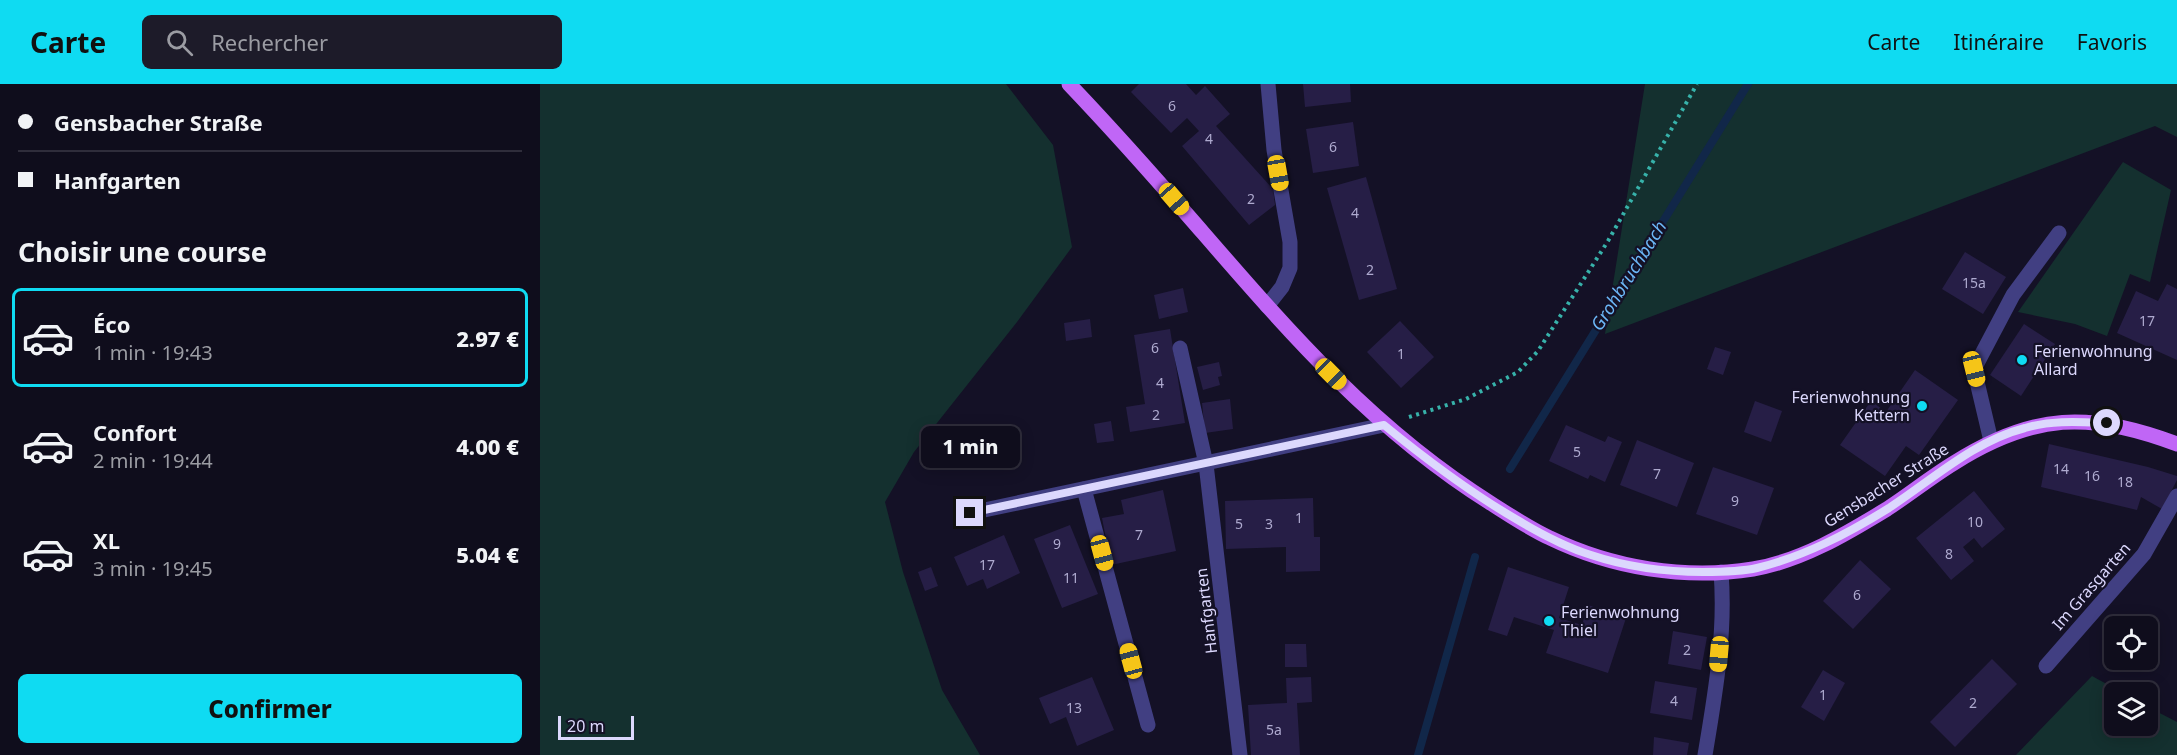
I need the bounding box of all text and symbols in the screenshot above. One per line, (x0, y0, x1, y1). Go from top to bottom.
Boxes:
search box (142, 15, 562, 69)
text: Carte (30, 23, 106, 61)
icon: search (163, 26, 196, 59)
text: Rechercher (211, 27, 328, 57)
text: Carte (1867, 28, 1920, 56)
text: Itinéraire (1953, 28, 2044, 56)
text: Favoris (2077, 28, 2147, 56)
house number: 6 (1168, 96, 1176, 115)
text: Gensbacher Straße (54, 107, 263, 137)
house number: 4 (1205, 129, 1213, 148)
house number: 6 (1329, 137, 1337, 156)
car (1266, 154, 1290, 192)
text: Hanfgarten (54, 165, 181, 195)
car (1155, 180, 1193, 218)
house number: 2 (1247, 189, 1255, 208)
house number: 4 (1351, 203, 1359, 222)
water label: Grohbruchbach (1585, 216, 1672, 335)
text: Choisir une course (18, 233, 267, 270)
house number: 2 (1366, 260, 1374, 279)
house number: 15a (1962, 273, 1986, 292)
text: Éco (93, 309, 130, 339)
icon: car (21, 311, 75, 365)
house number: 17 (2139, 311, 2155, 330)
text: 2.97 € (456, 323, 519, 353)
house number: 6 (1151, 338, 1159, 357)
text: 1 min · 19:43 (93, 339, 213, 366)
place label: Ferienwohnung Allard (2034, 340, 2153, 380)
house number: 1 (1397, 344, 1405, 363)
car (1961, 349, 1987, 389)
marker: Ferienwohnung Allard (2015, 353, 2029, 367)
car (1312, 355, 1350, 393)
house number: 4 (1156, 373, 1164, 392)
place label: Ferienwohnung Kettern (1791, 386, 1910, 426)
marker: Ferienwohnung Kettern (1915, 399, 1929, 413)
house number: 2 (1152, 405, 1160, 424)
route start (2093, 409, 2120, 436)
text: Confort (93, 417, 177, 447)
icon: car (21, 419, 75, 473)
callout: 1 min (920, 426, 1020, 468)
text: 4.00 € (456, 431, 519, 461)
text: 1 min (943, 433, 998, 460)
street label: Gensbacher Straße (1819, 438, 1953, 532)
house number: 5 (1573, 442, 1581, 461)
text: 2 min · 19:44 (93, 447, 213, 474)
house number: 14 (2053, 459, 2069, 478)
house number: 7 (1653, 464, 1661, 483)
house number: 16 (2084, 466, 2100, 485)
house number: 18 (2117, 472, 2133, 491)
house number: 9 (1731, 491, 1739, 510)
route end (956, 499, 983, 526)
house number: 1 (1295, 508, 1303, 527)
house number: 10 (1967, 512, 1983, 531)
house number: 5 (1235, 514, 1243, 533)
house number: 3 (1265, 514, 1273, 533)
text: XL (93, 525, 120, 555)
house number: 7 (1135, 525, 1143, 544)
icon: car (21, 527, 75, 581)
car (1089, 533, 1115, 573)
house number: 9 (1053, 534, 1061, 553)
street label: Im Grasgarten (2047, 538, 2135, 634)
text: 5.04 € (456, 539, 519, 569)
house number: 8 (1945, 544, 1953, 563)
text: 3 min · 19:45 (93, 555, 213, 582)
house number: 17 (979, 555, 995, 574)
street label: Hanfgarten (1190, 567, 1222, 655)
house number: 11 (1063, 568, 1079, 587)
house number: 6 (1853, 585, 1861, 604)
place label: Ferienwohnung Thiel (1561, 601, 1680, 641)
marker: Ferienwohnung Thiel (1542, 614, 1556, 628)
map controls (2104, 616, 2158, 736)
button: locate (2104, 616, 2158, 670)
car (1708, 635, 1730, 673)
house number: 2 (1683, 640, 1691, 659)
car (1118, 641, 1144, 681)
button: Confirmer (18, 674, 522, 743)
button: layers (2104, 682, 2158, 736)
house number: 1 (1819, 685, 1827, 704)
house number: 4 (1670, 691, 1678, 710)
house number: 2 (1969, 693, 1977, 712)
house number: 13 (1066, 698, 1082, 717)
scale bar (558, 713, 634, 740)
text: 20 m (567, 715, 604, 737)
house number: 5a (1266, 720, 1282, 739)

